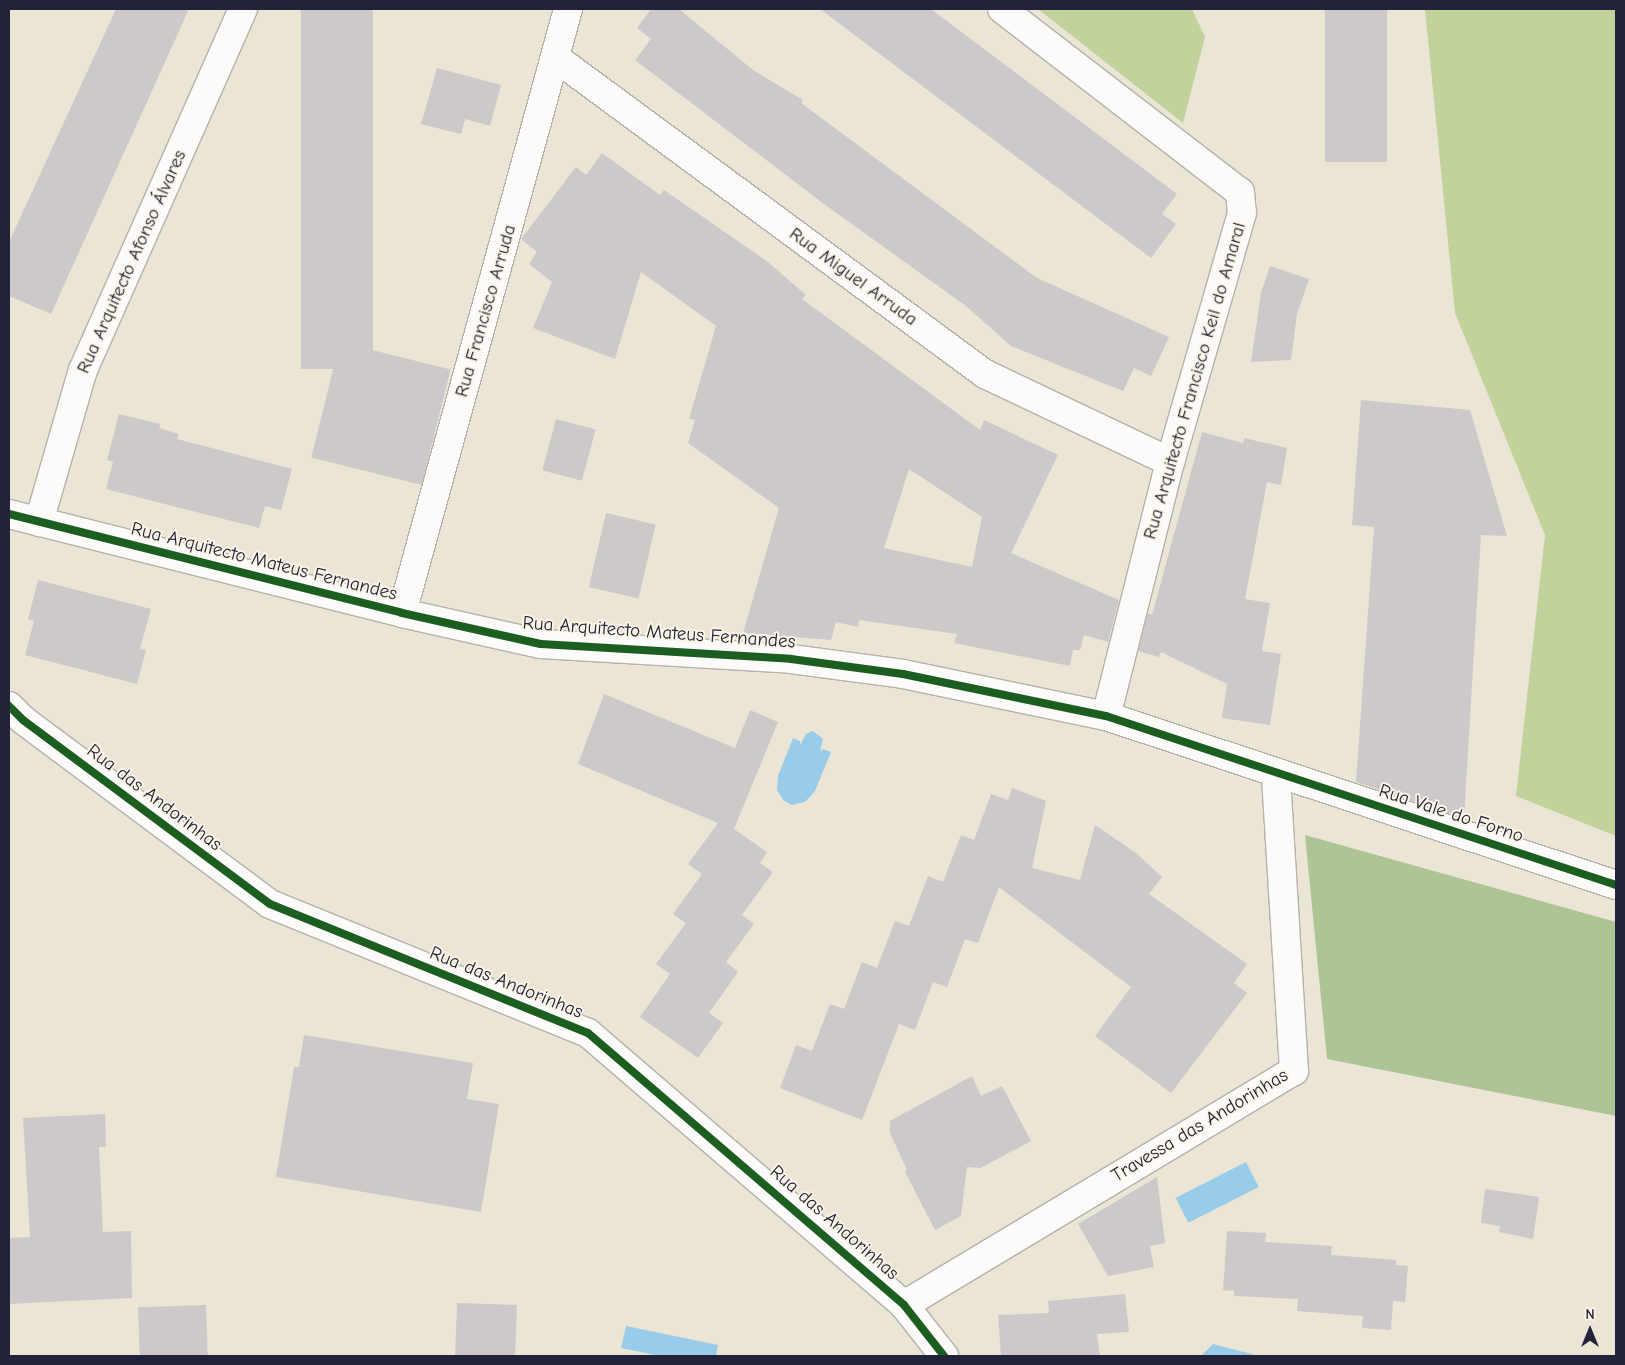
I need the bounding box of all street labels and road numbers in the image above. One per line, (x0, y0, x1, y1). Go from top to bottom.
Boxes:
street label: Rua Arquitecto Afonso Álvares (72, 147, 192, 377)
street label: Rua Arquitecto Francisco Keil do Amaral (1139, 220, 1251, 542)
street label: Rua Francisco Arruda (450, 222, 522, 400)
street label: Rua Miguel Arruda (784, 223, 922, 331)
street label: Rua Arquitecto Mateus Fernandes (129, 518, 399, 606)
street label: Rua Arquitecto Mateus Fernandes (522, 612, 796, 654)
street label: Rua das Andorinhas (82, 740, 226, 856)
street label: Rua Vale do Forno (1376, 780, 1526, 848)
street label: Rua das Andorinhas (426, 942, 586, 1024)
street label: Travessa das Andorinhas (1108, 1064, 1292, 1188)
street label: Rua das Andorinhas (765, 1161, 903, 1285)

